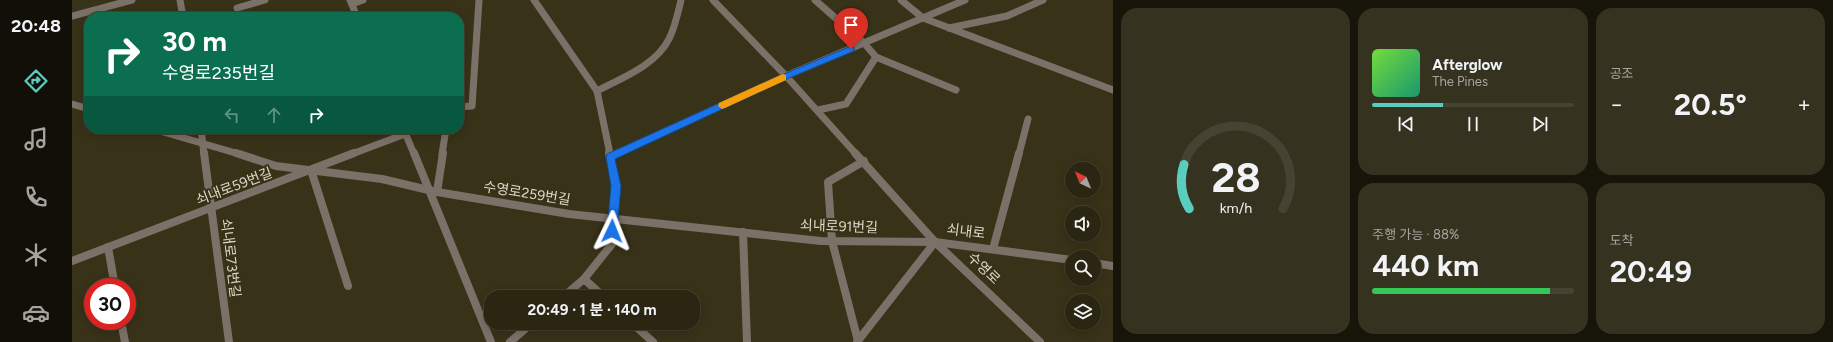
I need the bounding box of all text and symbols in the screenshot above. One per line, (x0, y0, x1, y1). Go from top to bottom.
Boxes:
pin (834, 8, 868, 49)
icon: arrive (840, 14, 862, 36)
text: 20:48 (11, 15, 61, 37)
text: 30 m (162, 24, 227, 58)
icon: right (96, 28, 148, 80)
text: Afterglow (1432, 56, 1502, 74)
text: 수영로235번길 (162, 62, 275, 84)
text: 공조 (1610, 66, 1634, 81)
icon: directions (22, 67, 50, 95)
text: The Pines (1432, 74, 1488, 89)
text: 20.5° (1674, 86, 1747, 123)
text: − (1610, 91, 1623, 118)
text: + (1797, 91, 1811, 118)
icon: left (221, 104, 243, 126)
icon: ahead (263, 104, 285, 126)
icon: right (305, 104, 327, 126)
icon: previous (1395, 113, 1417, 135)
icon: pause (1462, 113, 1484, 135)
icon: next (1529, 113, 1551, 135)
icon: music (22, 125, 50, 153)
text: 28 (1211, 152, 1260, 202)
north arrow (1065, 162, 1101, 198)
map controls (1065, 162, 1101, 330)
street label: 쇠내로59번길 (194, 164, 275, 209)
street label: 수영로259번길 (482, 178, 572, 209)
icon: phone (22, 183, 50, 211)
text: km/h (1219, 199, 1252, 217)
button: sound (1065, 206, 1101, 242)
position arrow (591, 210, 633, 252)
street label: 쇠내로91번길 (800, 217, 878, 236)
street label: 쇠내로73번길 (217, 218, 244, 299)
street label: 쇠내로 (946, 221, 986, 242)
text: 주행 가능 · 88% (1372, 227, 1459, 242)
text: 도착 (1610, 233, 1634, 248)
icon: climate (22, 241, 50, 269)
text: 440 km (1372, 247, 1479, 284)
street label: 수영로 (964, 249, 1004, 288)
button: search (1065, 250, 1101, 286)
text: 20:49 (1610, 253, 1692, 290)
speed limit sign: 30 (84, 278, 136, 330)
button: layers (1065, 294, 1101, 330)
icon: car (22, 299, 50, 327)
text: 20:49 · 1 분 · 140 m (527, 301, 657, 319)

